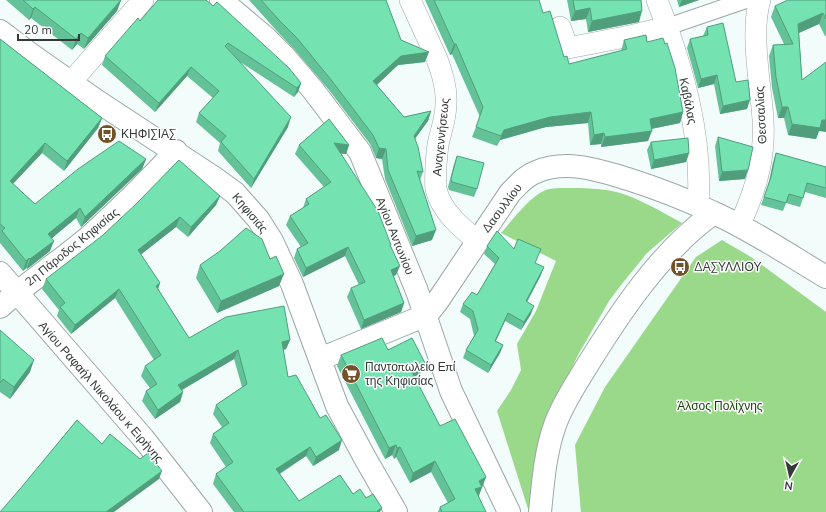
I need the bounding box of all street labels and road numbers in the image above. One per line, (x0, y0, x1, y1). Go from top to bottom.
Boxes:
street label: Καβάλας (675, 76, 701, 126)
street label: Θεσσαλίας (751, 85, 771, 144)
street label: Αναγεννήσεως (429, 97, 453, 177)
street label: Δασυλλίου (478, 180, 526, 236)
street label: Κηφισιάς (228, 190, 272, 237)
street label: Αγίου Αντωνίου (372, 195, 418, 277)
street label: 2η Πάροδος Κηφισίας (22, 204, 122, 290)
street label: Αγίου Ραφαήλ Νικολάου κ Ειρήνης (35, 318, 167, 466)

